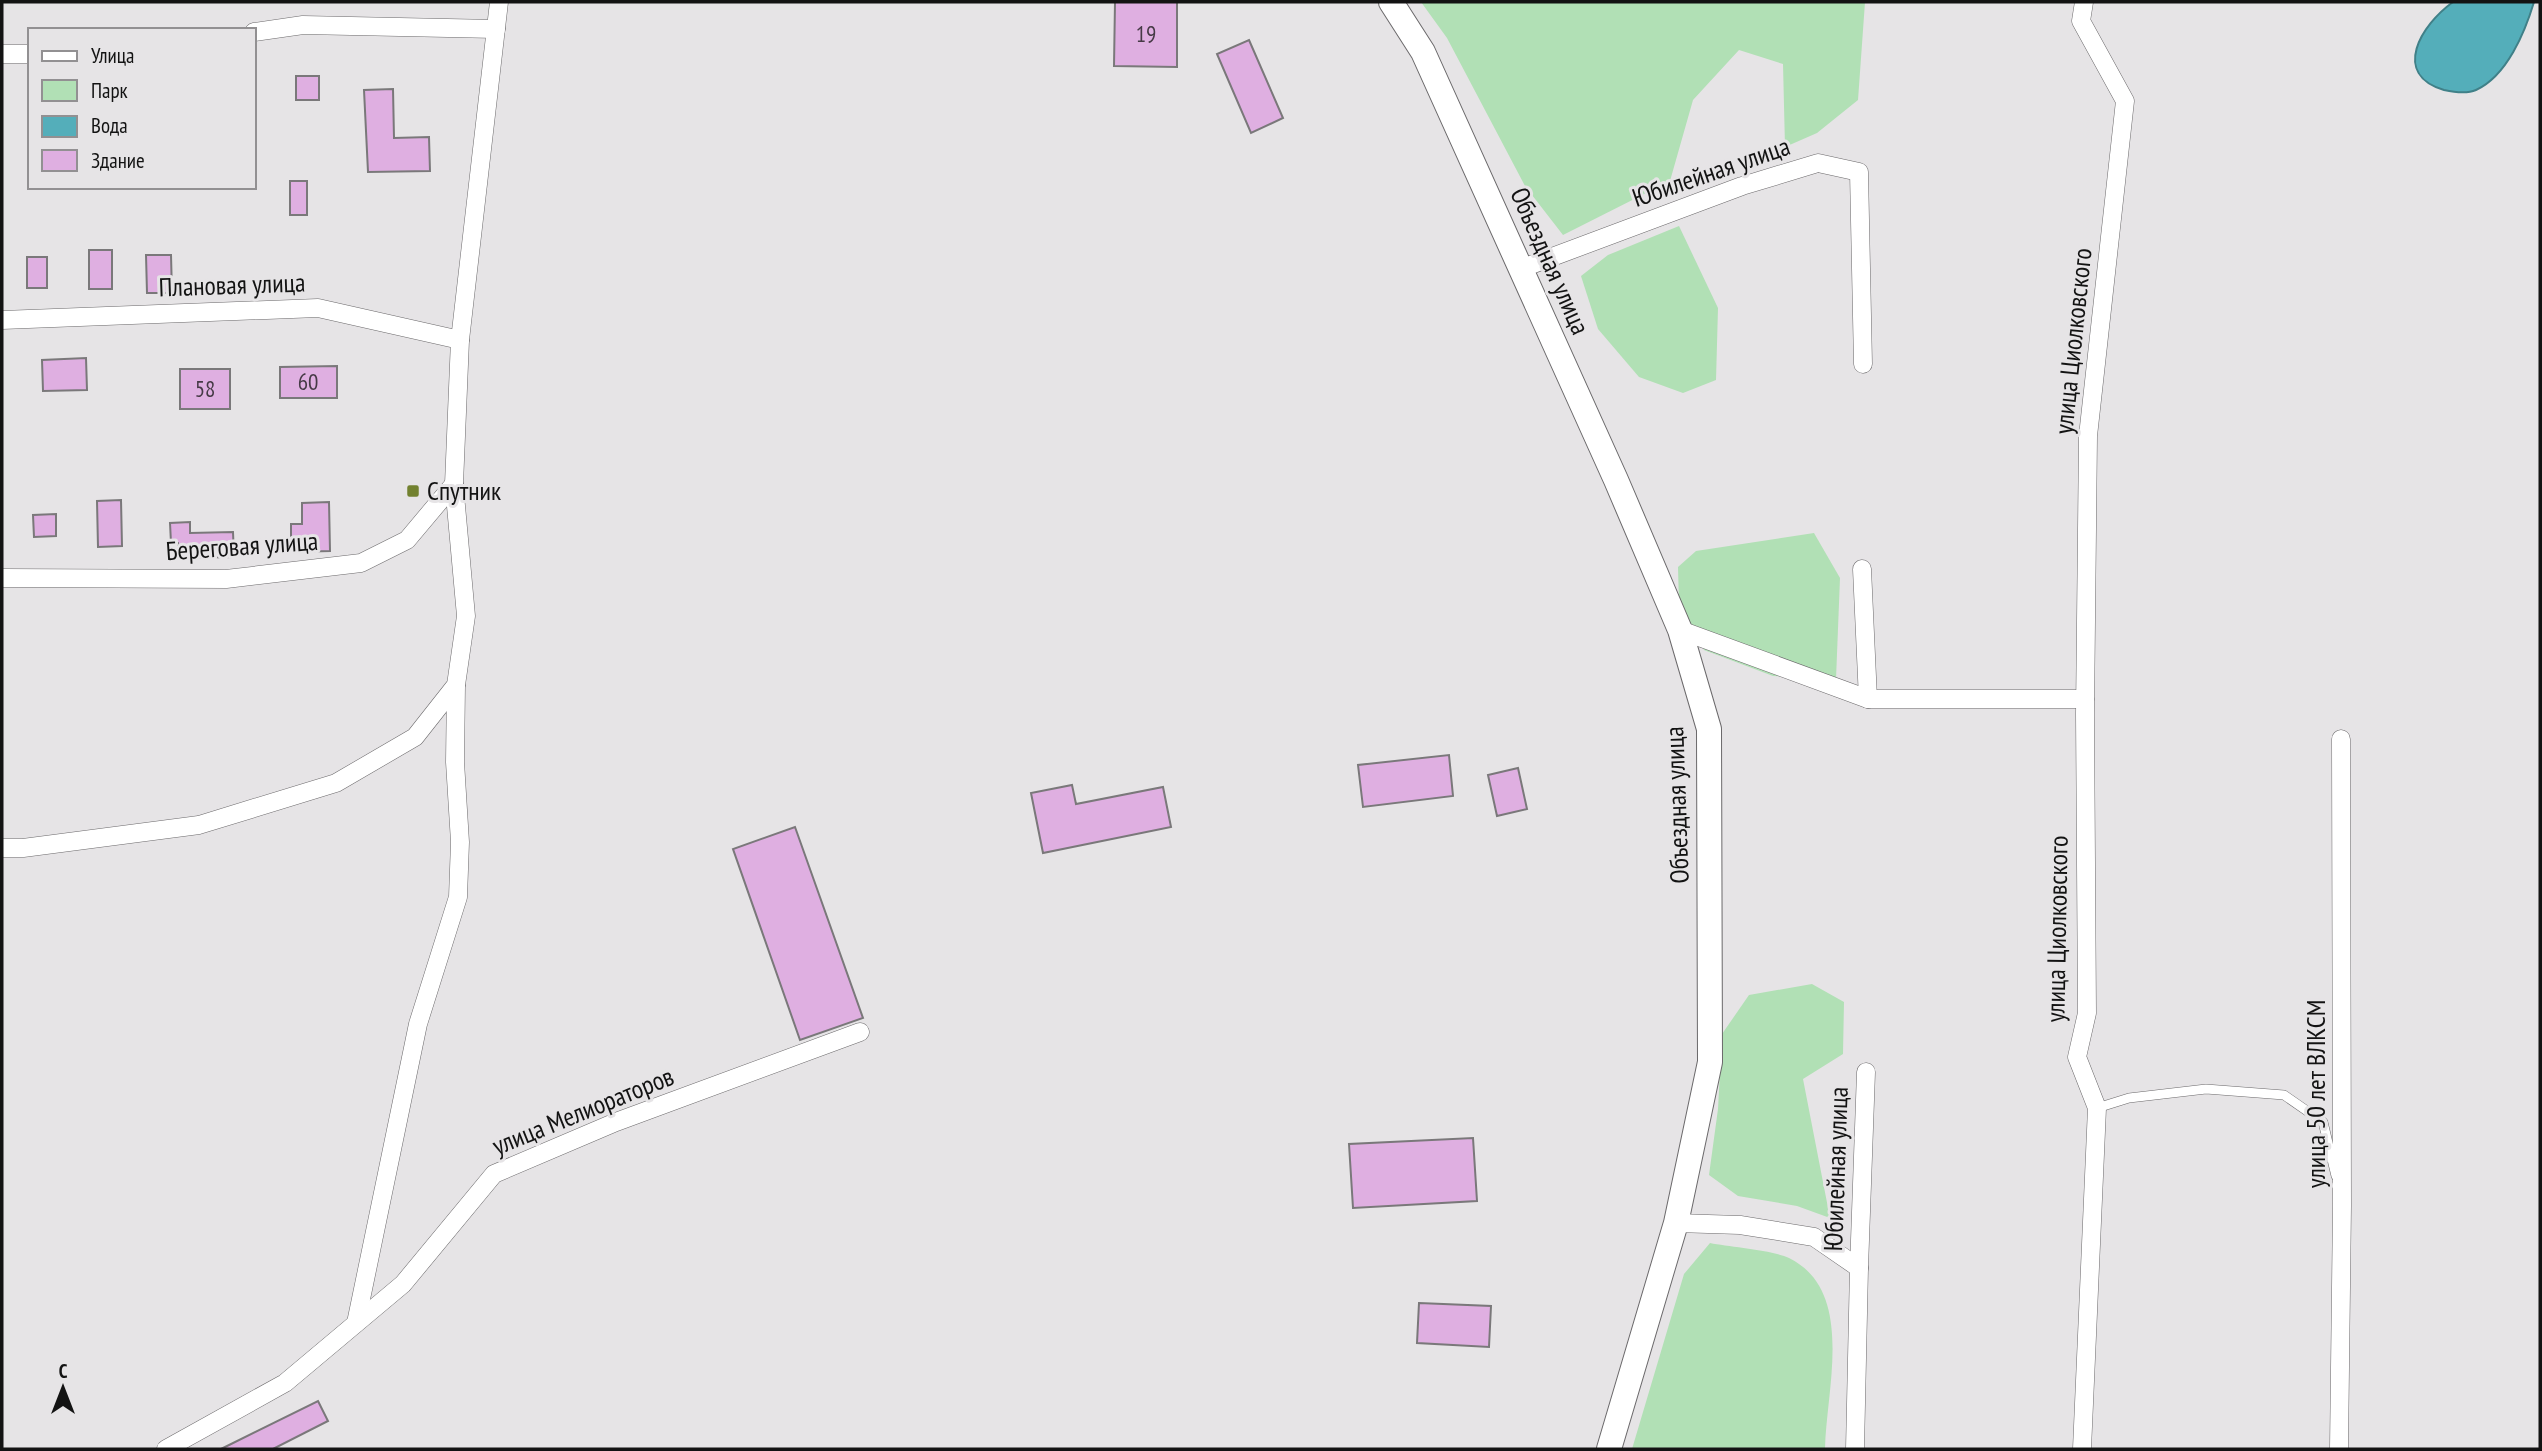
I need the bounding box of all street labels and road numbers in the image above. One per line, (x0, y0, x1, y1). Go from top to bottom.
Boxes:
street label: Юбилейная улица (1628, 129, 1794, 214)
street label: Объездная улица (1503, 182, 1598, 339)
street label: улица Циолковского (2046, 246, 2099, 436)
street label: Плановая улица (158, 265, 306, 304)
street label: Береговая улица (165, 524, 319, 567)
street label: Объездная улица (1657, 726, 1696, 884)
street label: улица Циолковского (2038, 835, 2075, 1023)
street label: улица 50 лет ВЛКСМ (2299, 1000, 2332, 1188)
street label: улица Мелиораторов (487, 1059, 678, 1162)
street label: Юбилейная улица (1816, 1086, 1855, 1252)

